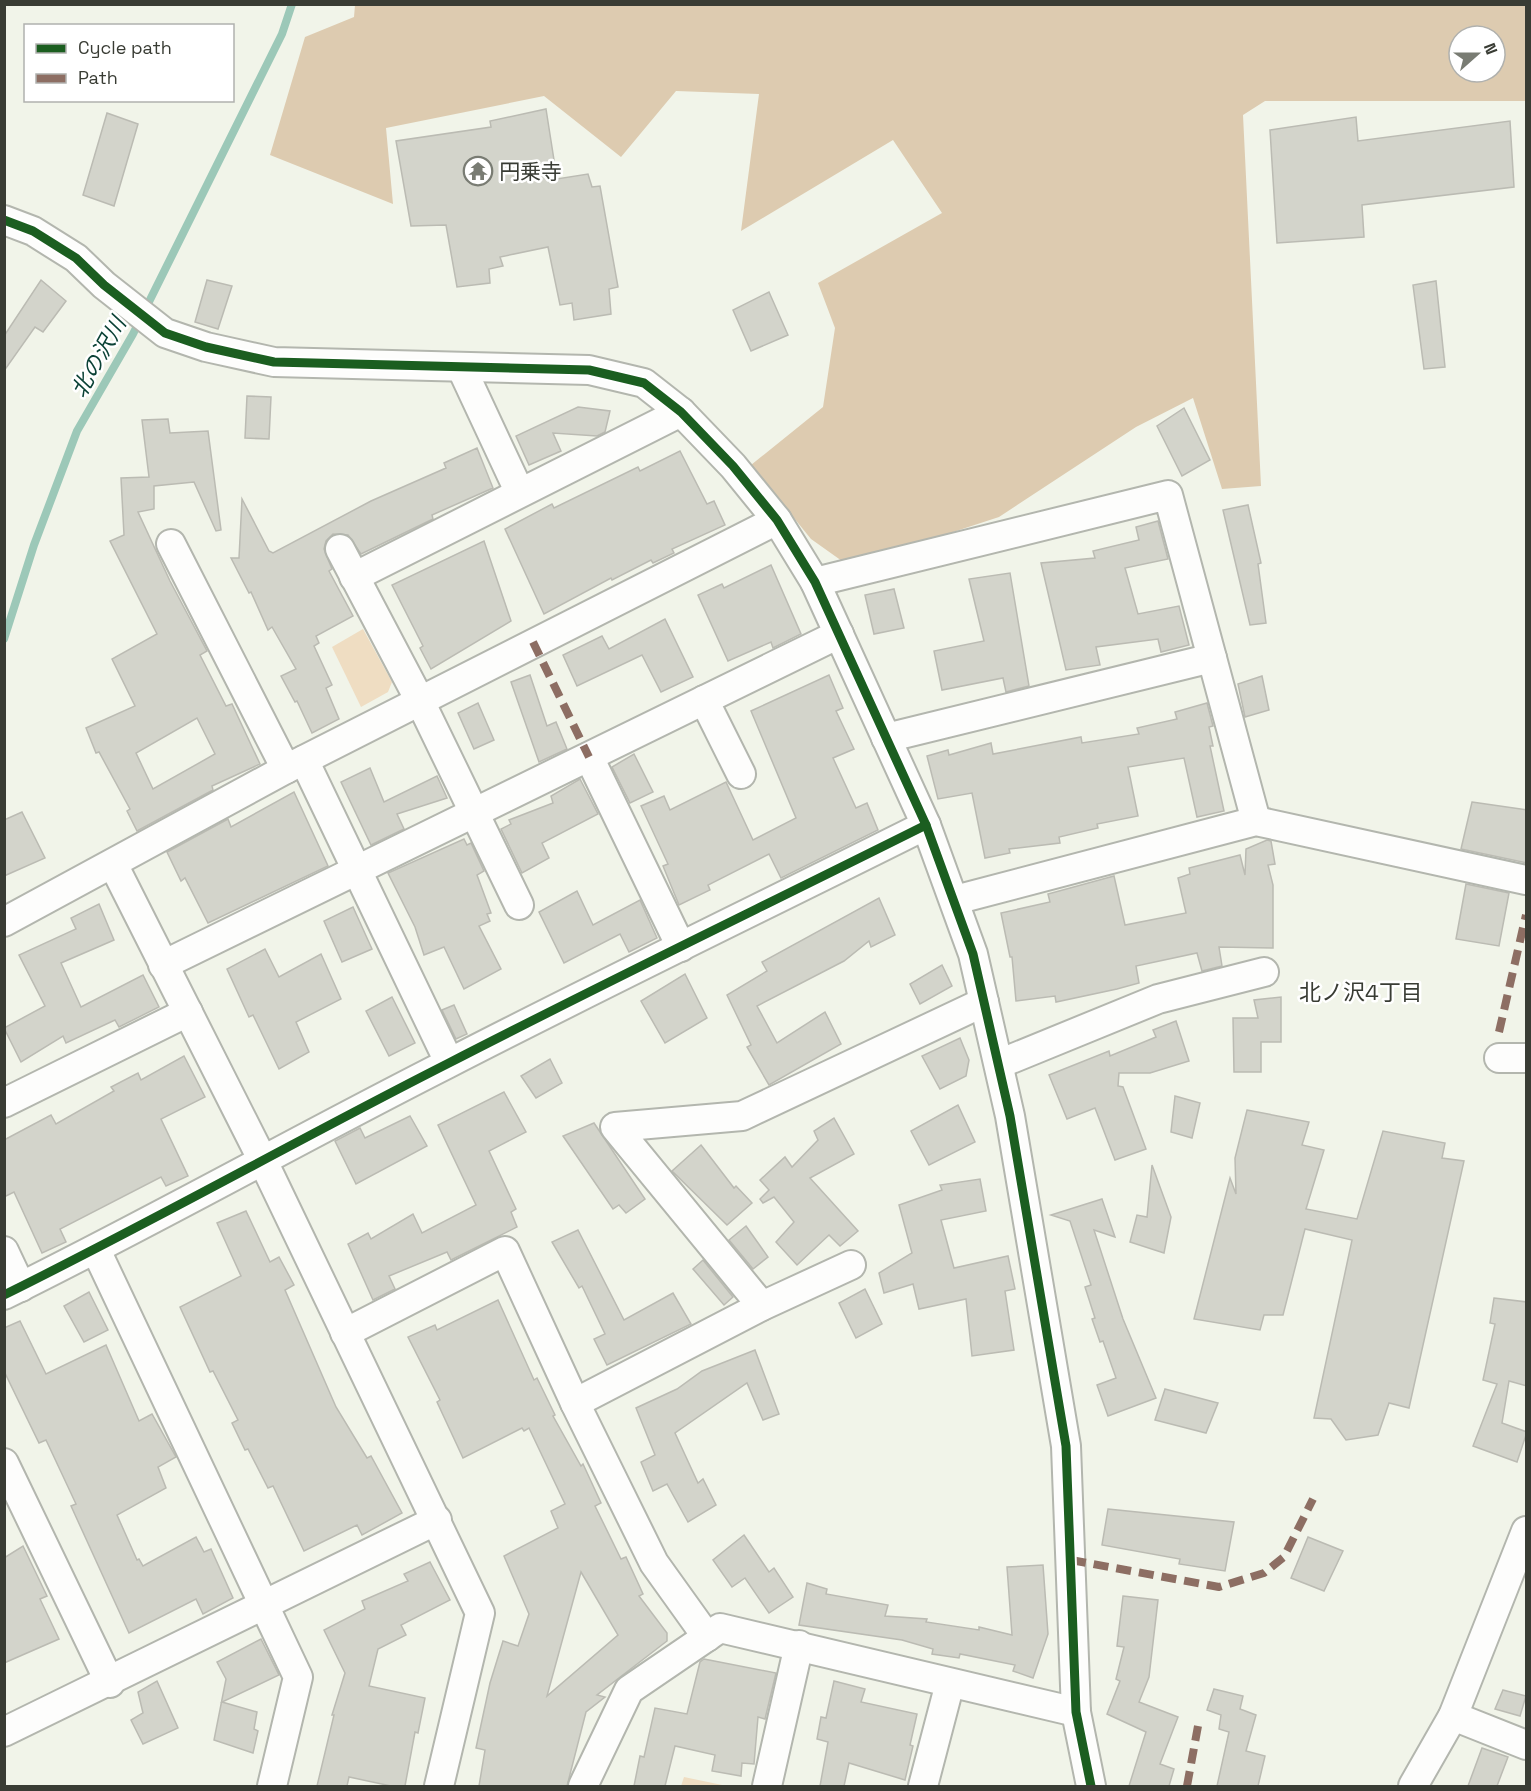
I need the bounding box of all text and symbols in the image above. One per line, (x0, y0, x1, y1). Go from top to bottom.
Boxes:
legend (24, 24, 234, 102)
north arrow (1447, 24, 1507, 84)
text: Cycle path (78, 36, 172, 59)
text: N (1479, 40, 1502, 58)
text: Path (78, 66, 118, 89)
temple icon: 円乗寺 (462, 155, 494, 187)
place label: 円乗寺 (499, 158, 562, 185)
water label: 北の沢川 (64, 310, 133, 402)
district label: 北ノ沢4丁目 (1299, 978, 1423, 1006)

